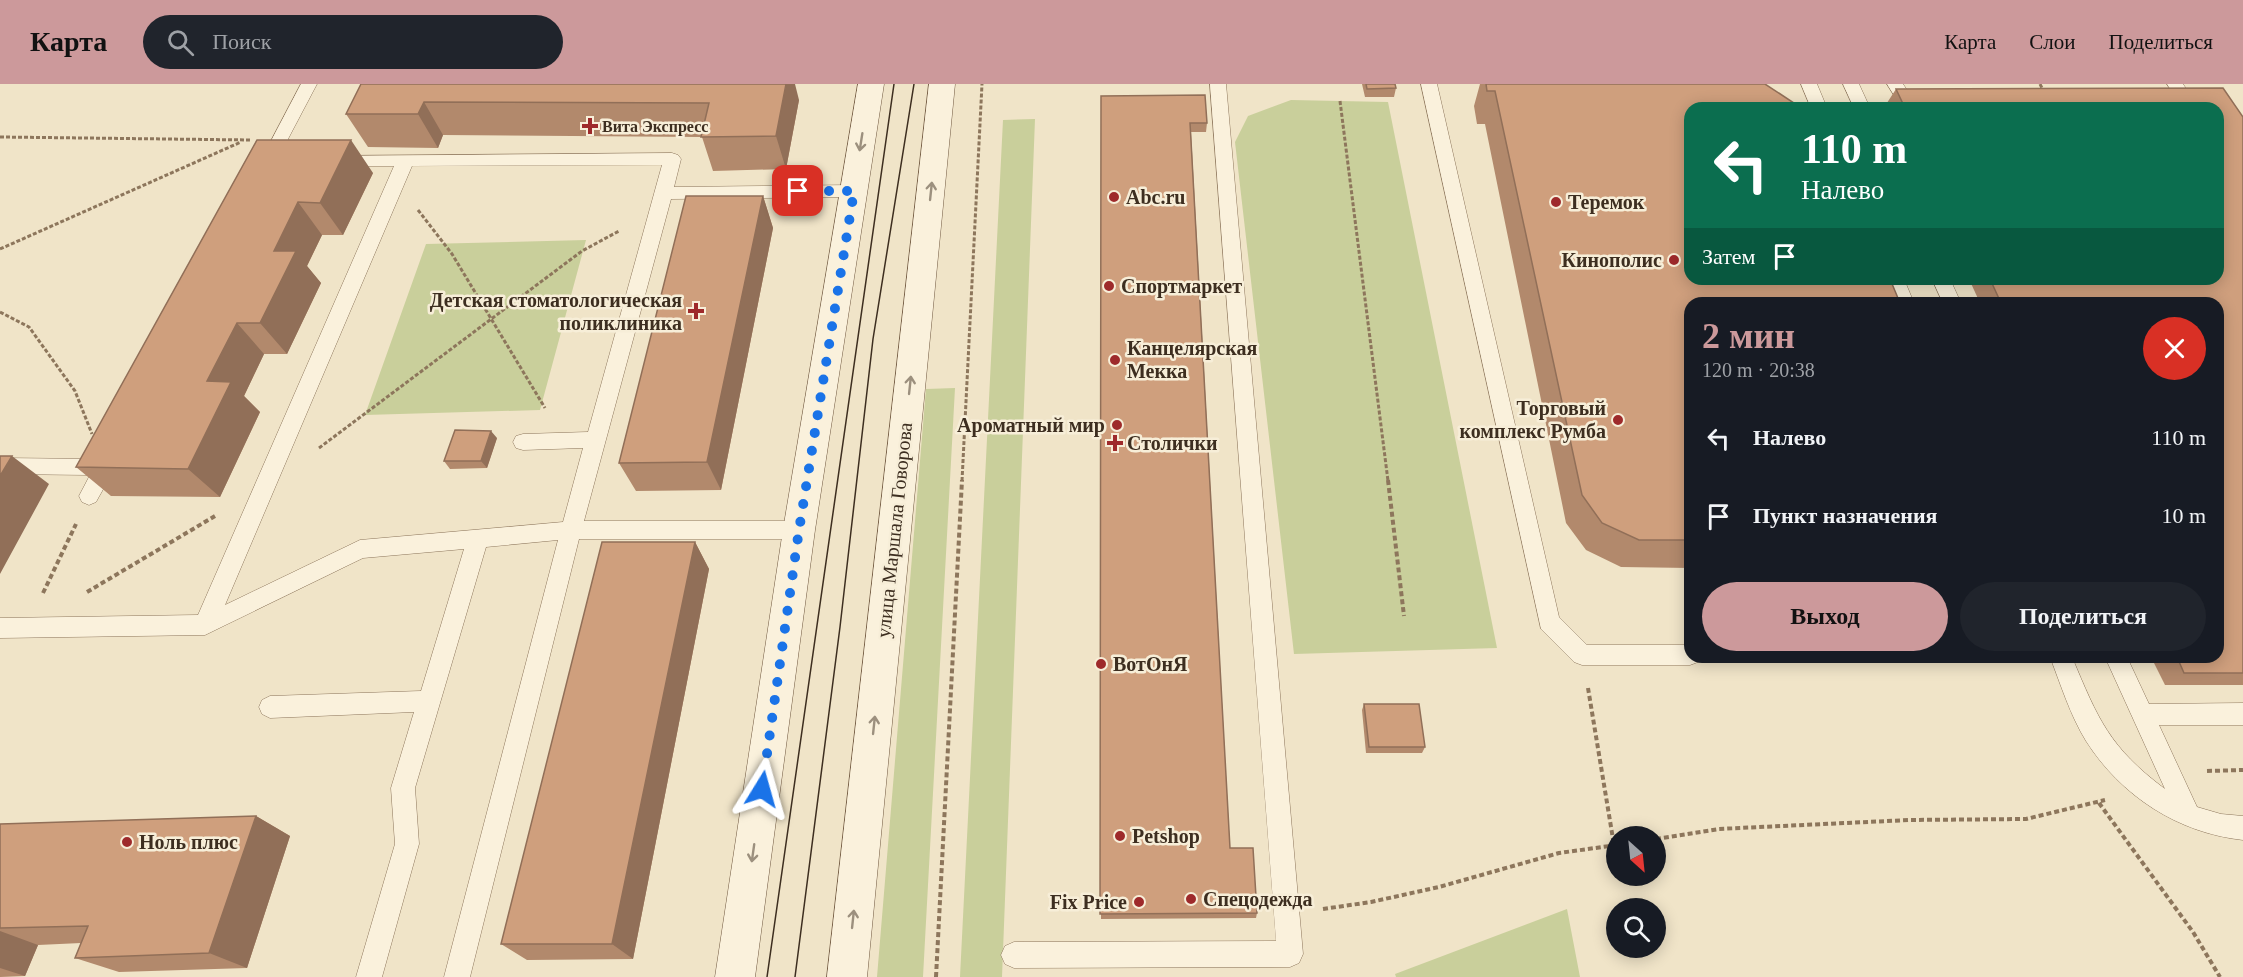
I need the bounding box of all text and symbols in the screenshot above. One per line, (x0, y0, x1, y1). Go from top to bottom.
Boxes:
search box (143, 15, 563, 69)
text: Карта (30, 26, 107, 57)
icon: search (164, 26, 197, 59)
text: Поиск (212, 29, 271, 54)
text: Карта (1944, 30, 1996, 54)
text: Слои (2029, 30, 2075, 54)
text: Поделиться (2108, 30, 2213, 54)
place label: Вита Экспресс (602, 118, 708, 136)
marker: Вита Экспресс (583, 119, 597, 133)
icon: left (1702, 126, 1780, 204)
text: 110 m (1801, 126, 1907, 172)
one-way arrow (856, 131, 867, 151)
pin (772, 165, 823, 216)
icon: arrive (781, 174, 814, 207)
text: Налево (1801, 175, 1884, 205)
one-way arrow (925, 182, 936, 201)
place label: Abc.ru (1126, 186, 1185, 208)
marker: Abc.ru (1107, 190, 1121, 204)
place label: Теремок (1568, 191, 1645, 214)
marker: Теремок (1549, 195, 1563, 209)
icon: arrive (1768, 240, 1801, 273)
text: Затем (1702, 244, 1756, 269)
place label: Кинополис (1562, 249, 1662, 271)
marker: Кинополис (1667, 253, 1681, 267)
place label: Спортмаркет (1121, 275, 1242, 298)
marker: Спортмаркет (1102, 279, 1116, 293)
place label: Детская стоматологическая поликлиника (430, 289, 682, 334)
marker: Детская стоматологическая поликлиника (687, 302, 705, 320)
text: 2 мин (1702, 316, 1795, 356)
button: close (2143, 317, 2206, 380)
place label: Канцелярская Мекка (1127, 337, 1257, 382)
marker: Канцелярская Мекка (1108, 353, 1122, 367)
text: 120 m · 20:38 (1702, 359, 1815, 381)
one-way arrow (905, 375, 916, 395)
place label: Торговый комплекс Румба (1459, 397, 1606, 443)
marker: Торговый комплекс Румба (1611, 413, 1625, 427)
place label: Ароматный мир (957, 414, 1105, 437)
marker: Ароматный мир (1110, 418, 1124, 432)
street label: улица Маршала Говорова (872, 421, 917, 639)
icon: left (1702, 422, 1735, 455)
text: Налево (1753, 425, 1826, 450)
text: 110 m (2151, 425, 2206, 450)
place label: Столички (1127, 432, 1218, 454)
marker: Столички (1108, 436, 1122, 450)
icon: arrive (1702, 500, 1735, 533)
text: Пункт назначения (1753, 503, 1938, 528)
text: 10 m (2161, 503, 2206, 528)
button: Выход (1702, 582, 1948, 651)
button: Поделиться (1960, 582, 2206, 651)
place label: ВотОнЯ (1113, 653, 1188, 675)
marker: ВотОнЯ (1094, 657, 1108, 671)
one-way arrow (869, 715, 880, 735)
position arrow (730, 757, 794, 821)
place label: Petshop (1132, 825, 1200, 848)
north arrow (1606, 826, 1666, 886)
map controls (1606, 826, 1666, 958)
marker: Petshop (1113, 829, 1127, 843)
place label: Ноль плюс (139, 831, 238, 853)
marker: Ноль плюс (120, 835, 134, 849)
one-way arrow (747, 843, 758, 863)
place label: Спецодежда (1203, 888, 1312, 910)
place label: Fix Price (1050, 891, 1127, 913)
marker: Спецодежда (1184, 892, 1198, 906)
marker: Fix Price (1132, 895, 1146, 909)
button: search (1606, 898, 1666, 958)
one-way arrow (848, 909, 859, 929)

